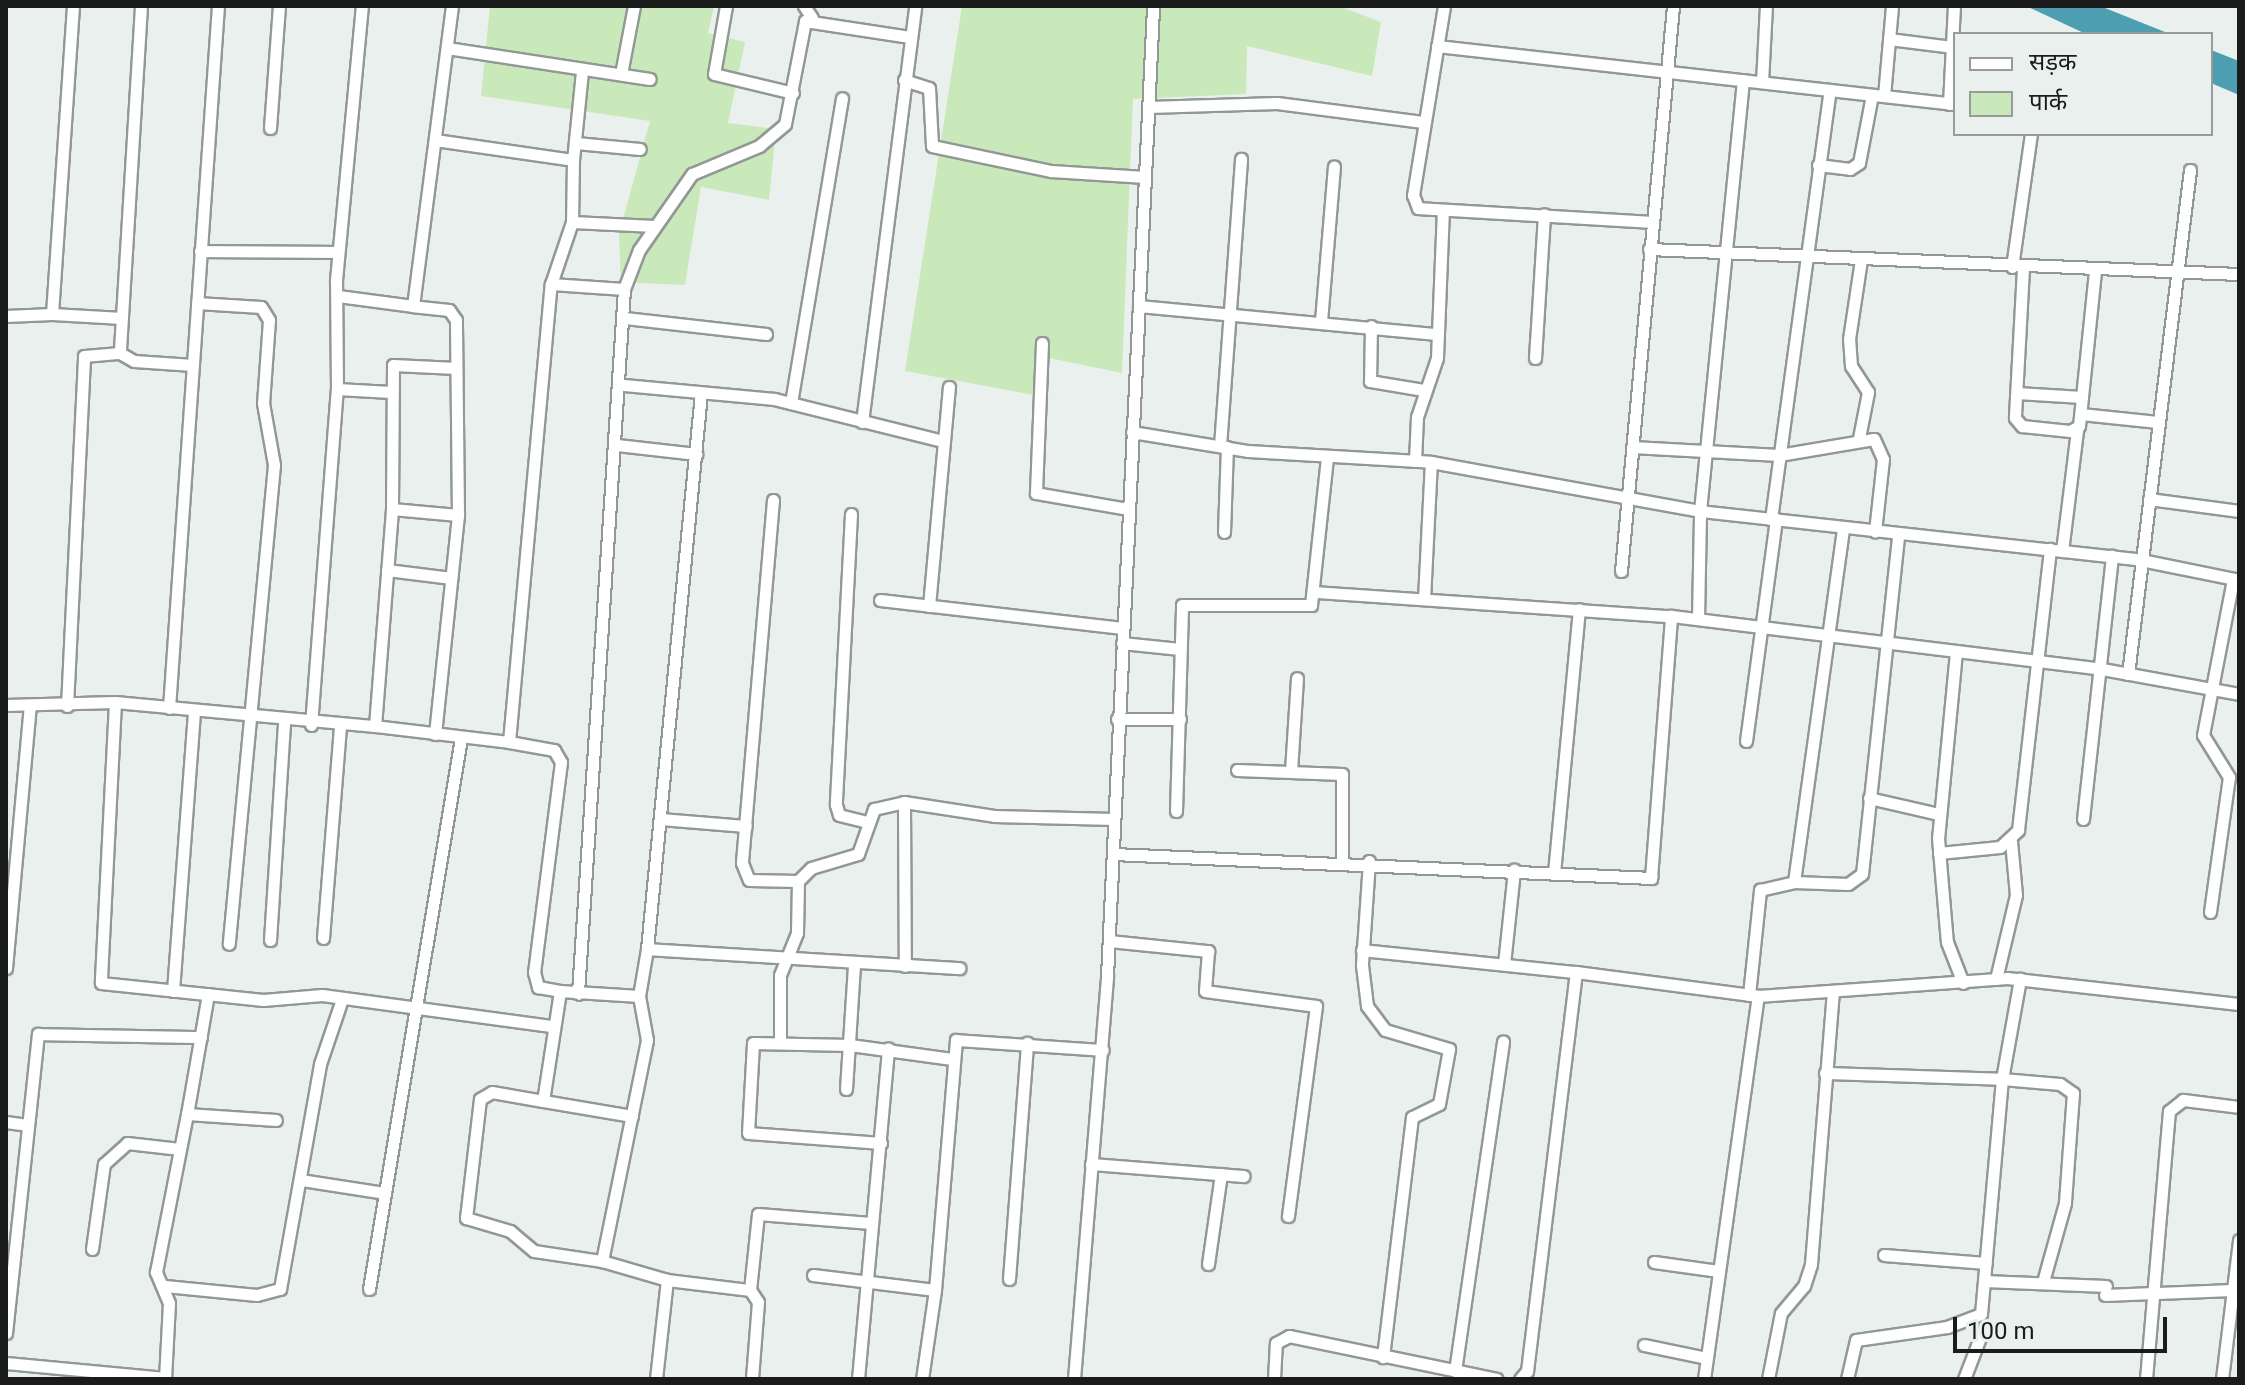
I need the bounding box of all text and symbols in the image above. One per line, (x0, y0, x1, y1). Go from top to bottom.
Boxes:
legend (1953, 32, 2213, 136)
text: सड़क (2029, 48, 2077, 76)
text: पार्क (2029, 88, 2067, 116)
scale bar (1957, 1301, 2171, 1351)
text: 100 m (1967, 1317, 2034, 1345)

